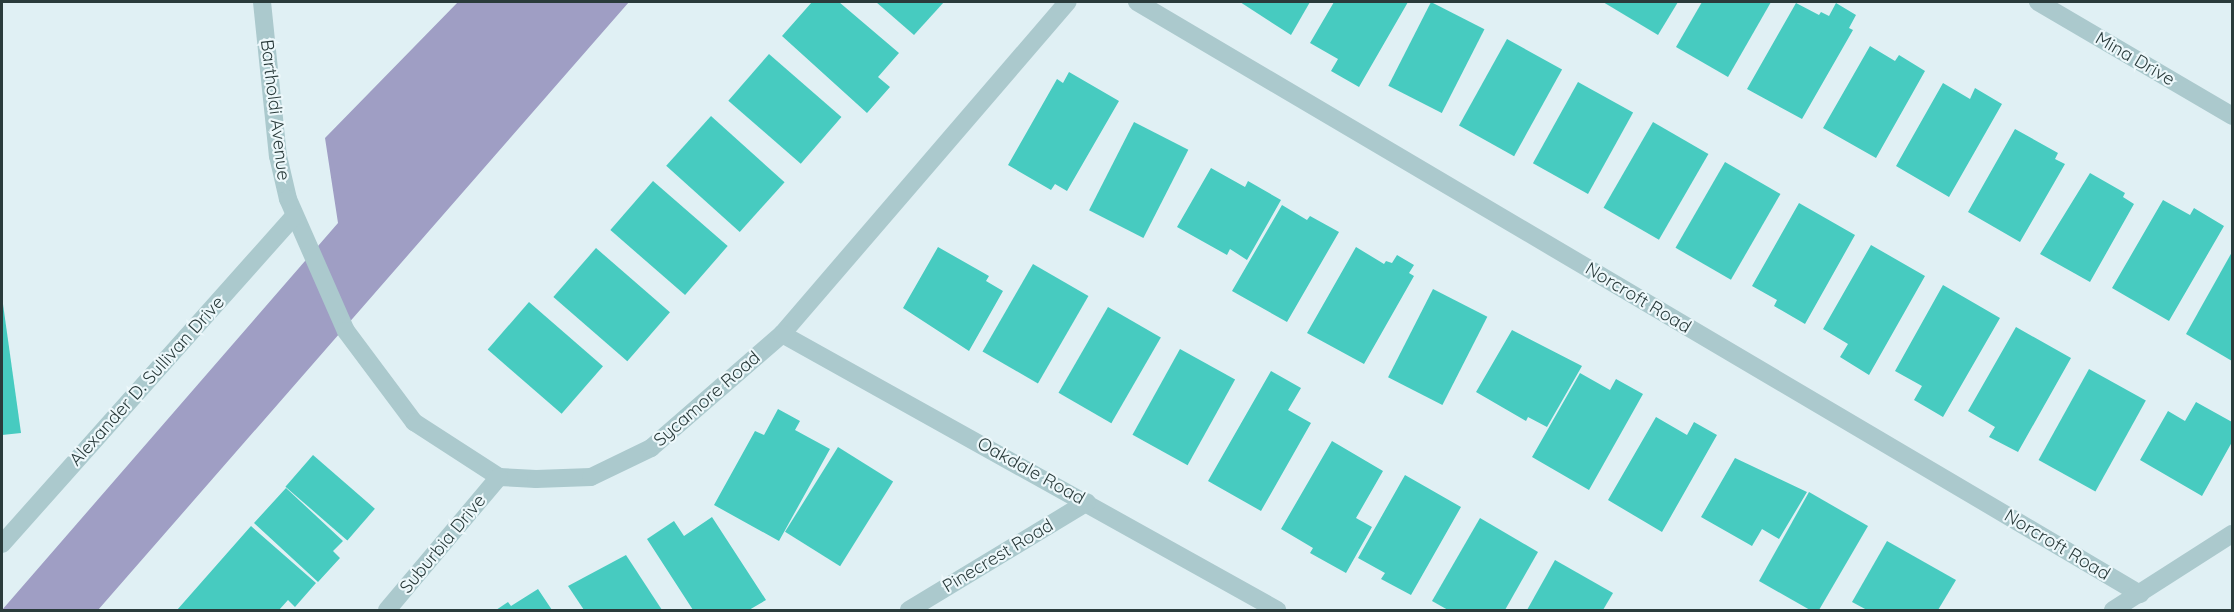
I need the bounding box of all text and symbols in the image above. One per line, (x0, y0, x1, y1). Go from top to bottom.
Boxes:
street label: Mina Drive (2091, 28, 2179, 90)
street label: Bartholdi Avenue (256, 38, 294, 182)
street label: Norcroft Road (1581, 258, 1695, 338)
street label: Alexander D. Sullivan Drive (65, 292, 229, 470)
street label: Sycamore Road (649, 347, 765, 451)
street label: Oakdale Road (974, 433, 1088, 509)
street label: Suburbia Drive (395, 490, 491, 598)
street label: Norcroft Road (2000, 505, 2114, 585)
street label: Pinecrest Road (939, 514, 1057, 598)

